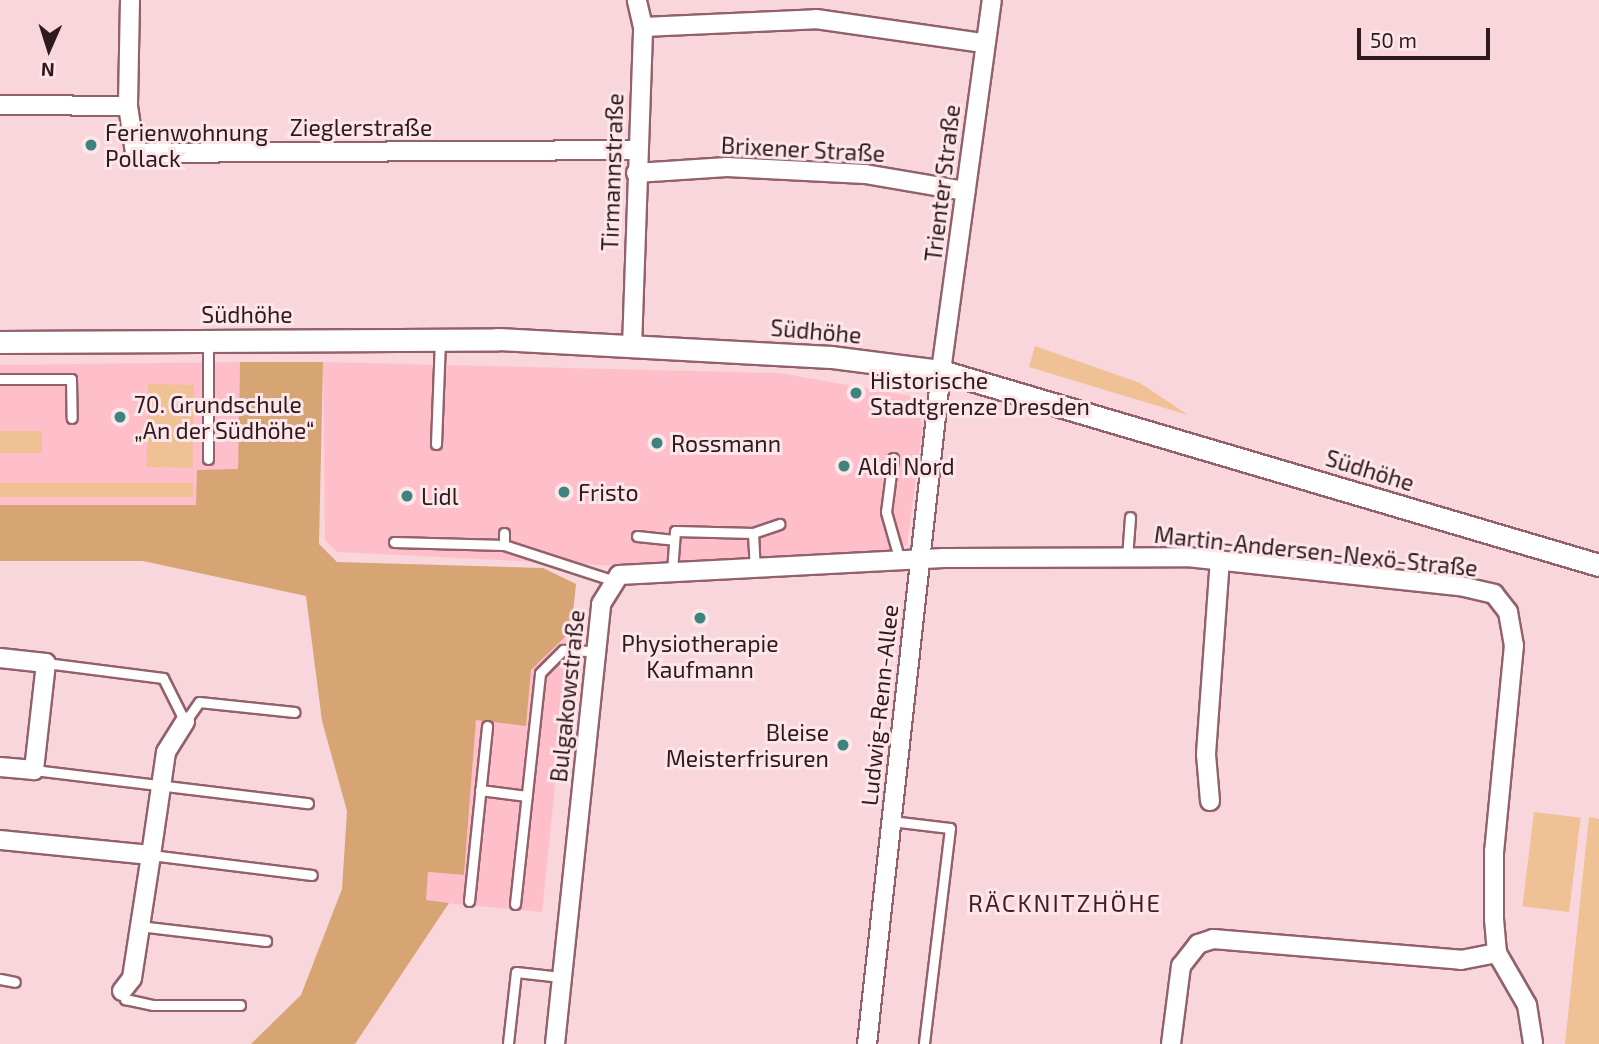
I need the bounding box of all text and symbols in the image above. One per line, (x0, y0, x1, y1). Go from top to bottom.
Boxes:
north arrow (14, 14, 84, 84)
scale bar (1361, 14, 1494, 58)
text: 50 m (1370, 27, 1417, 52)
text: N (40, 59, 55, 82)
street label: Tirmannstraße (595, 93, 629, 251)
street label: Trienter Straße (919, 103, 965, 263)
street label: Zieglerstraße (290, 113, 432, 141)
place label: Ferienwohnung Pollack (105, 118, 268, 172)
street label: Brixener Straße (720, 131, 886, 167)
marker: Ferienwohnung Pollack (83, 137, 99, 153)
street label: Südhöhe (201, 300, 293, 328)
street label: Südhöhe (769, 313, 863, 349)
place label: Historische Stadtgrenze Dresden (870, 366, 1090, 420)
marker: Historische Stadtgrenze Dresden (848, 385, 864, 401)
place label: 70. Grundschule „An der Südhöhe“ (134, 390, 315, 444)
marker: 70. Grundschule „An der Südhöhe“ (112, 409, 128, 425)
place label: Rossmann (671, 429, 781, 457)
marker: Rossmann (649, 435, 665, 451)
street label: Südhöhe (1322, 443, 1418, 497)
place label: Aldi Nord (858, 452, 955, 480)
marker: Aldi Nord (836, 458, 852, 474)
place label: Fristo (578, 478, 638, 506)
place label: Lidl (421, 482, 459, 510)
marker: Fristo (556, 484, 572, 500)
marker: Lidl (399, 488, 415, 504)
street label: Martin-Andersen-Nexö-Straße (1153, 520, 1479, 582)
street label: Ludwig-Renn-Allee (855, 603, 903, 807)
street label: Bulgakowstraße (544, 609, 590, 783)
marker: Physiotherapie Kaufmann (692, 610, 708, 626)
place label: Physiotherapie Kaufmann (621, 629, 779, 683)
place label: Bleise Meisterfrisuren (666, 718, 829, 772)
marker: Bleise Meisterfrisuren (835, 737, 851, 753)
district label: RÄCKNITZHÖHE (970, 889, 1160, 917)

